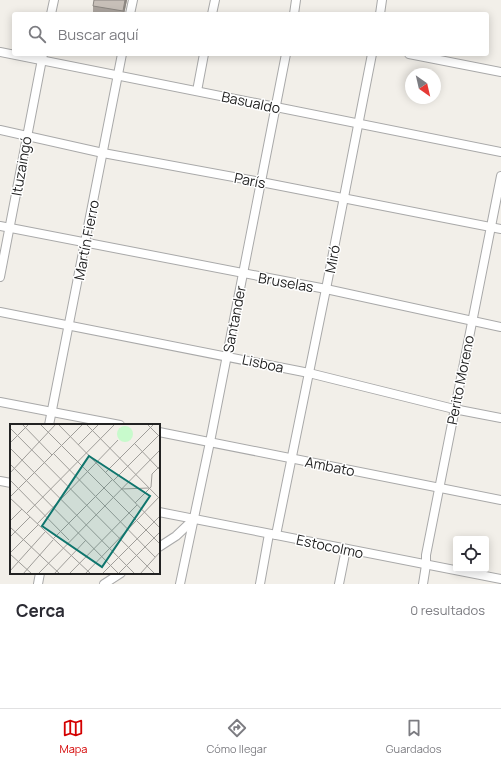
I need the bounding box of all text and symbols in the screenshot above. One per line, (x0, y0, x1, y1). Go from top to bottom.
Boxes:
search box (12, 12, 489, 56)
icon: search (26, 23, 48, 45)
text: Buscar aquí (58, 24, 139, 45)
north arrow (405, 68, 441, 104)
street label: Basualdo (220, 87, 282, 117)
street label: Ituzaingó (6, 135, 36, 197)
street label: París (233, 168, 267, 192)
street label: Martín Fierro (69, 198, 103, 282)
street label: Miró (320, 243, 344, 275)
street label: Bruselas (257, 268, 315, 296)
street label: Santander (218, 284, 250, 354)
street label: Perito Moreno (442, 334, 478, 426)
street label: Lisboa (240, 349, 286, 377)
inset map (10, 424, 160, 574)
street label: Ambato (303, 452, 357, 480)
street label: Estocolmo (295, 530, 365, 562)
map controls (453, 536, 489, 572)
button: locate (453, 536, 489, 572)
text: Cerca (16, 599, 65, 622)
text: 0 resultados (410, 601, 485, 619)
tab: Mapa (59, 717, 87, 756)
tab: Cómo llegar (206, 717, 267, 756)
tab: Guardados (386, 717, 442, 756)

